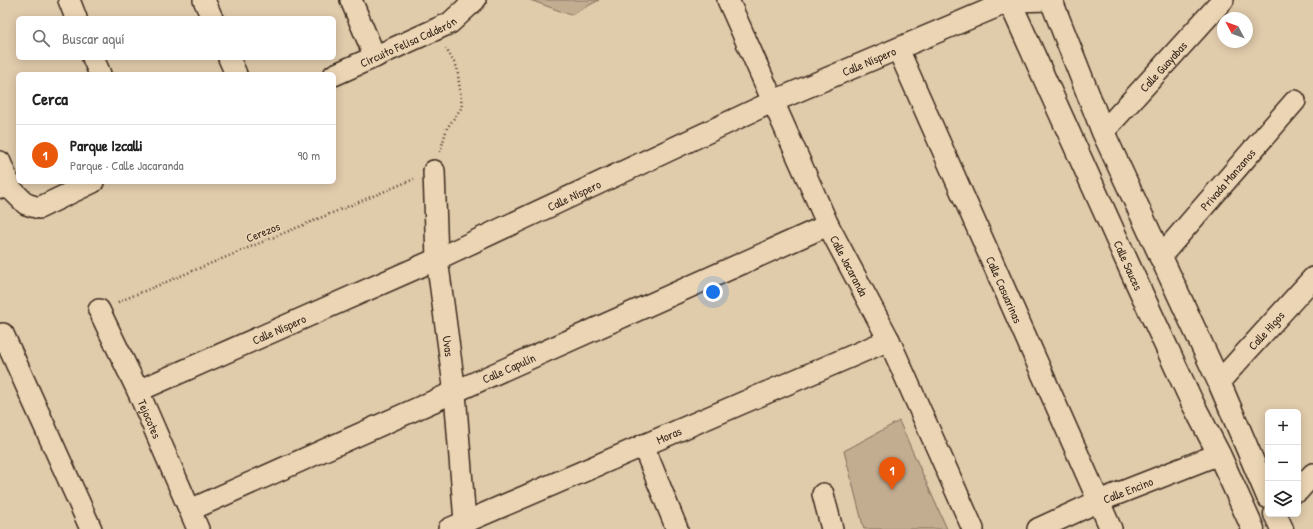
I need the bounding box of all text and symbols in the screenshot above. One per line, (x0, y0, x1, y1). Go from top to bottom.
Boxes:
north arrow (1217, 12, 1253, 48)
street label: Circuito Felisa Calderón (357, 13, 460, 71)
search box (16, 16, 336, 60)
icon: search (30, 27, 52, 49)
text: Buscar aquí (62, 28, 125, 49)
street label: Calle Guayabas (1135, 37, 1191, 95)
street label: Calle Níspero (839, 42, 899, 80)
text: Cerca (32, 87, 68, 110)
text: Parque Izcalli (70, 135, 143, 156)
street label: Privada Manzanos (1196, 144, 1259, 214)
text: 1 (43, 146, 47, 164)
text: 90 m (298, 146, 320, 164)
text: Parque · Calle Jacaranda (70, 156, 184, 174)
street label: Calle Níspero (544, 175, 603, 215)
street label: Cerezos (243, 217, 283, 247)
street label: Calle Jacaranda (826, 232, 873, 299)
street label: Calle Sauces (1110, 238, 1148, 293)
street label: Calle Casuarinas (982, 253, 1027, 326)
your location (703, 282, 723, 302)
street label: Calle Higos (1244, 307, 1288, 353)
street label: Calle Níspero (249, 309, 309, 348)
street label: Uvas (439, 335, 459, 358)
street label: Calle Capulín (479, 348, 538, 387)
street label: Tejocotes (134, 396, 166, 441)
map controls (1265, 409, 1301, 517)
button: + (1265, 409, 1301, 445)
street label: Moras (653, 422, 684, 448)
button: − (1265, 445, 1301, 481)
pin: 1 (879, 457, 905, 490)
street label: Calle Encino (1100, 472, 1155, 507)
button: layers (1265, 481, 1301, 517)

